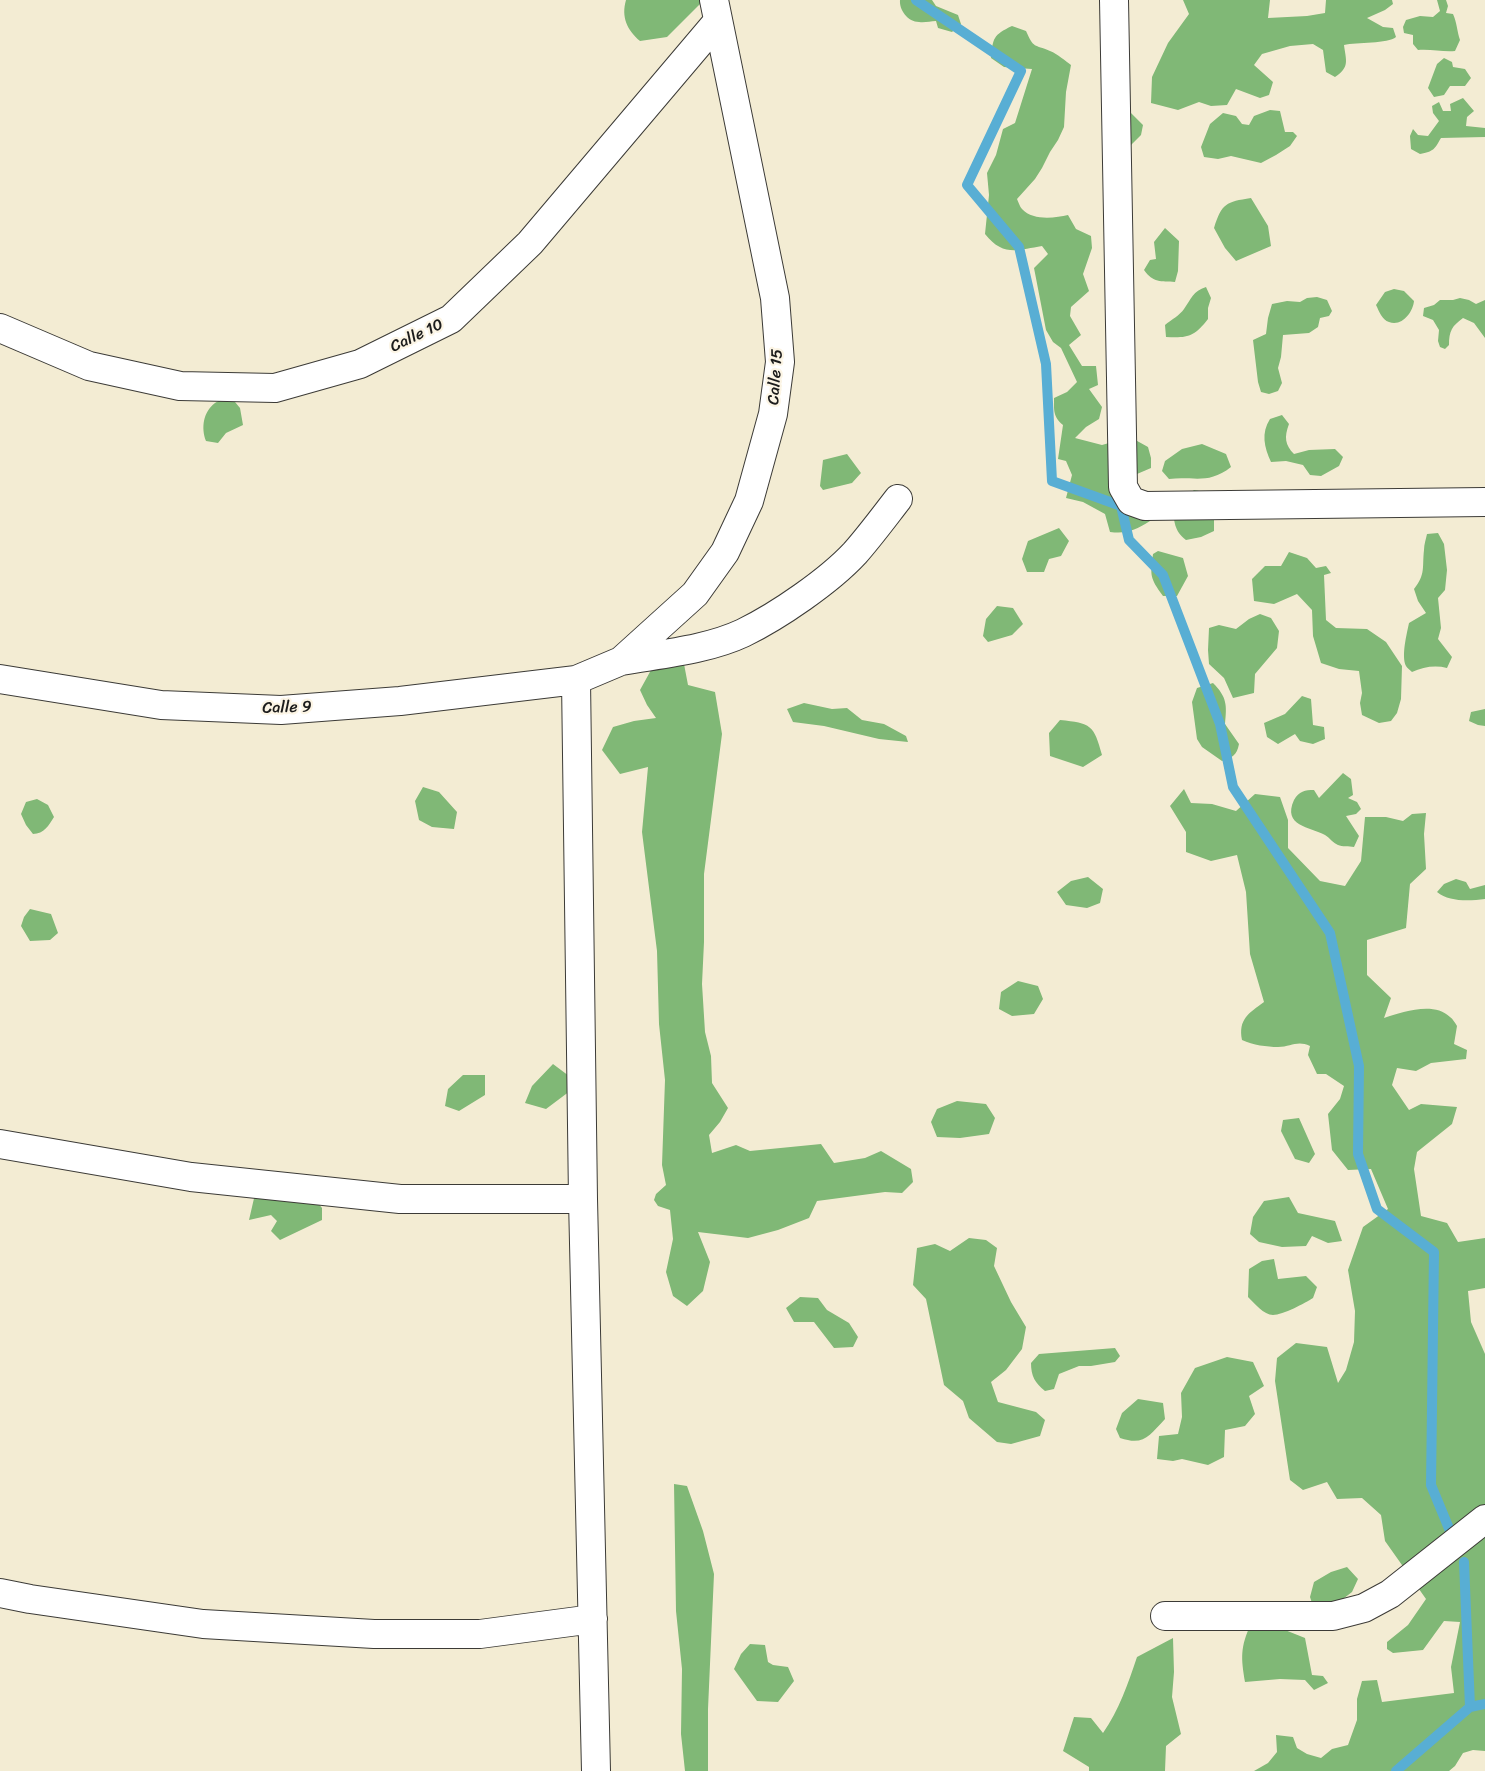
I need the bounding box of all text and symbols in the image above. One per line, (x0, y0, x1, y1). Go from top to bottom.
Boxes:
street label: Calle 10 (387, 315, 447, 357)
street label: Calle 15 (764, 348, 788, 406)
street label: Calle 9 (262, 698, 312, 718)

